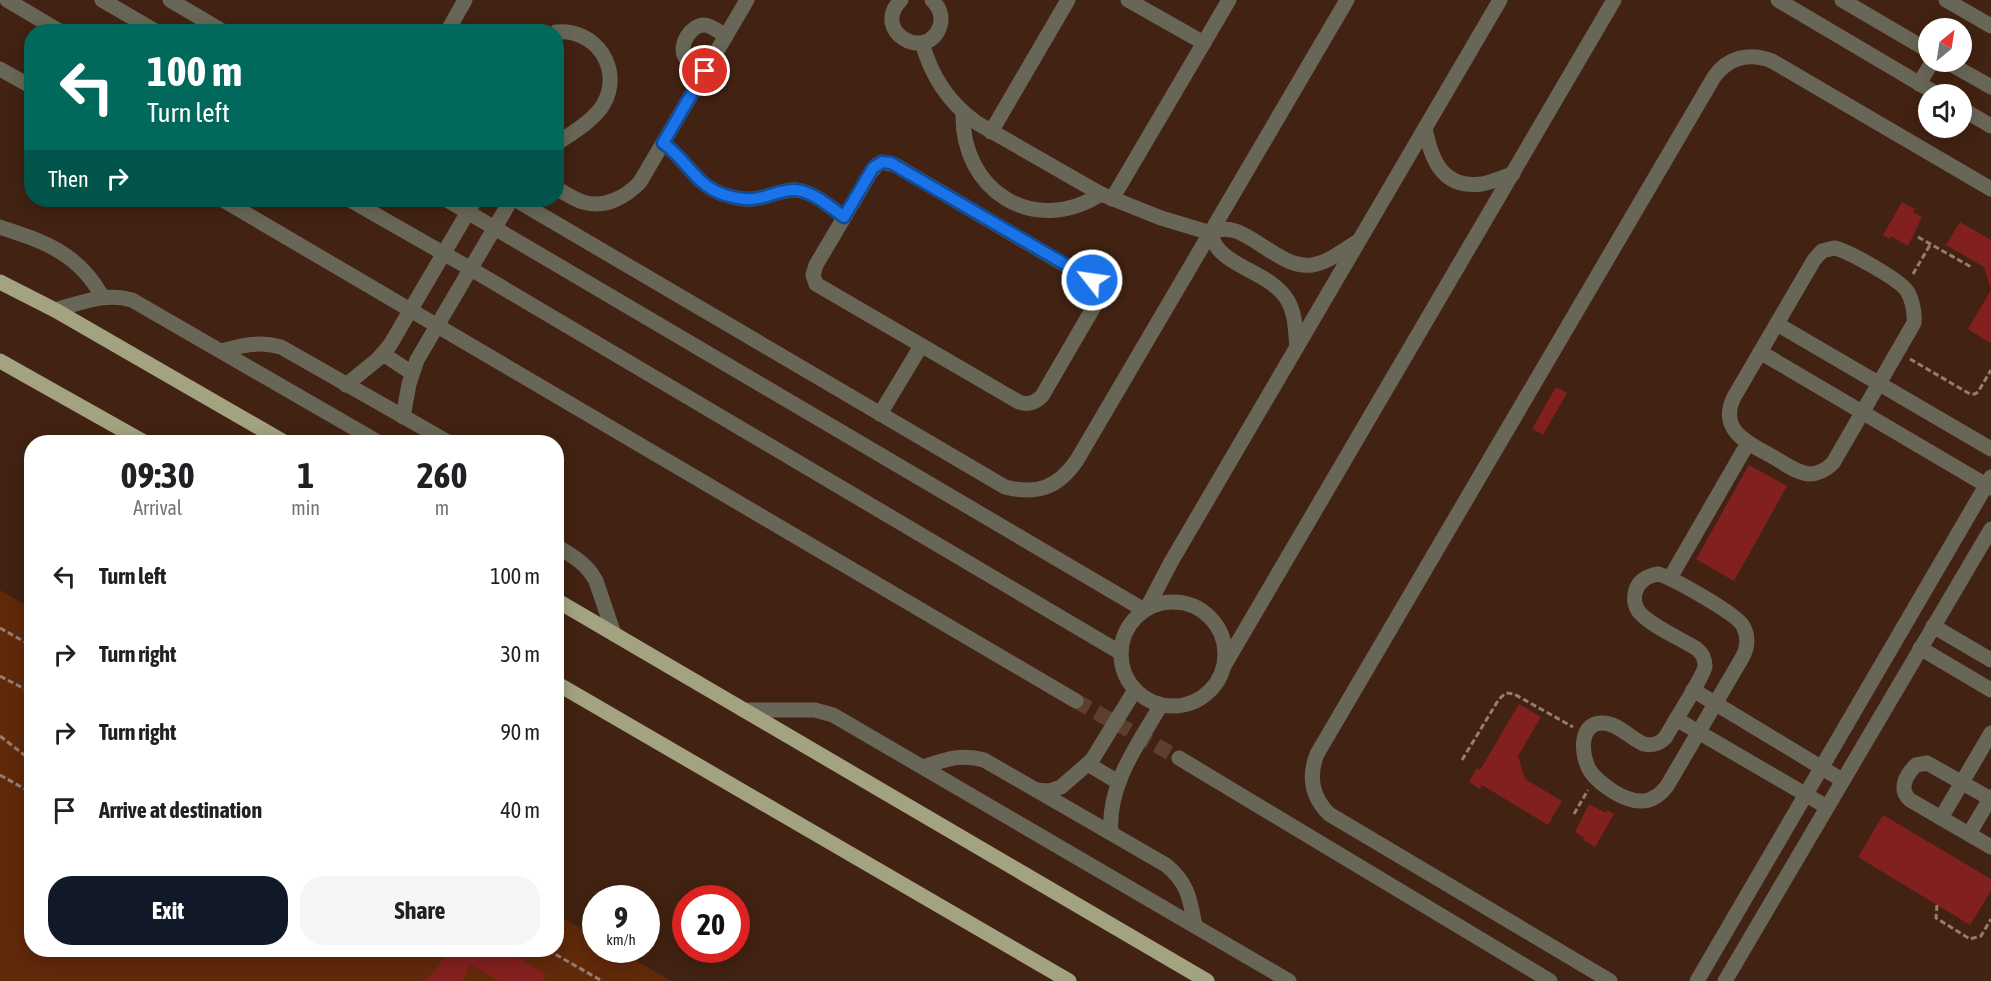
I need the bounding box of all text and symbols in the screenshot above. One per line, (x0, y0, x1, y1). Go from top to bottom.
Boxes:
north arrow (1918, 18, 1972, 72)
map controls (1918, 18, 1972, 138)
pin (679, 45, 730, 96)
text: 100 m (147, 47, 242, 95)
icon: left (48, 48, 126, 126)
icon: arrive (688, 54, 721, 87)
button: sound (1918, 84, 1972, 138)
text: Turn left (147, 97, 230, 128)
icon: right (101, 162, 134, 195)
text: Then (48, 166, 89, 192)
position arrow (1060, 248, 1124, 312)
text: 09:30 (121, 454, 195, 496)
text: 1 (297, 454, 314, 496)
text: 260 (417, 454, 467, 496)
text: Arrival (133, 496, 182, 519)
text: min (291, 496, 320, 519)
text: m (435, 496, 449, 519)
icon: left (48, 560, 81, 593)
text: Turn left (99, 563, 166, 589)
text: 100 m (490, 563, 540, 589)
icon: right (48, 638, 81, 671)
text: Turn right (99, 641, 176, 667)
text: 30 m (500, 641, 540, 667)
icon: right (48, 716, 81, 749)
text: Turn right (99, 719, 176, 745)
text: 90 m (500, 719, 540, 745)
icon: arrive (48, 794, 81, 827)
text: Arrive at destination (99, 797, 262, 823)
text: 40 m (500, 797, 540, 823)
button: Exit (48, 876, 288, 945)
button: Share (300, 876, 540, 945)
speed limit sign: 20 (672, 885, 750, 963)
text: 9 (614, 900, 628, 934)
text: km/h (606, 931, 636, 948)

